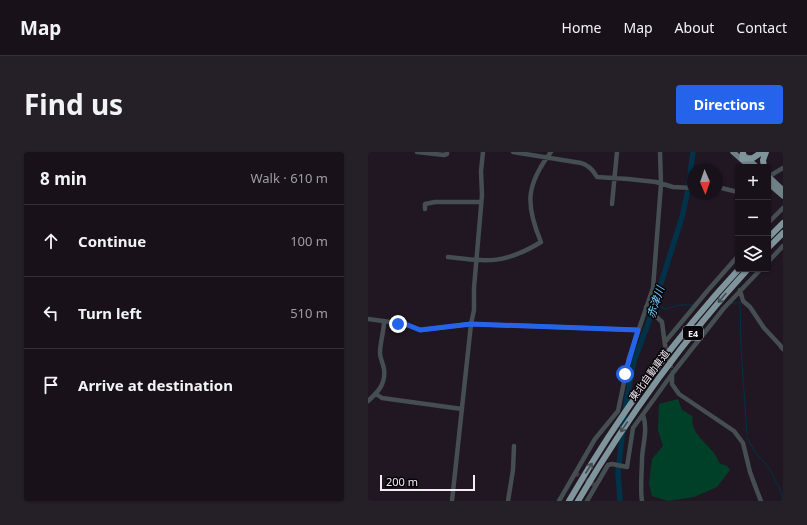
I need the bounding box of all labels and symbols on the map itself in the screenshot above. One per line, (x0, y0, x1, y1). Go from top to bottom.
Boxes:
north arrow (687, 164, 723, 200)
water label: 赤津川 (643, 283, 668, 320)
one-way arrow (718, 293, 727, 303)
route end (389, 315, 407, 333)
road number: E4 (683, 326, 703, 340)
street label: 東北自動車道 (626, 347, 672, 403)
route start (616, 365, 634, 383)
one-way arrow (620, 421, 628, 432)
one-way arrow (585, 463, 593, 474)
scale bar (380, 473, 475, 492)

